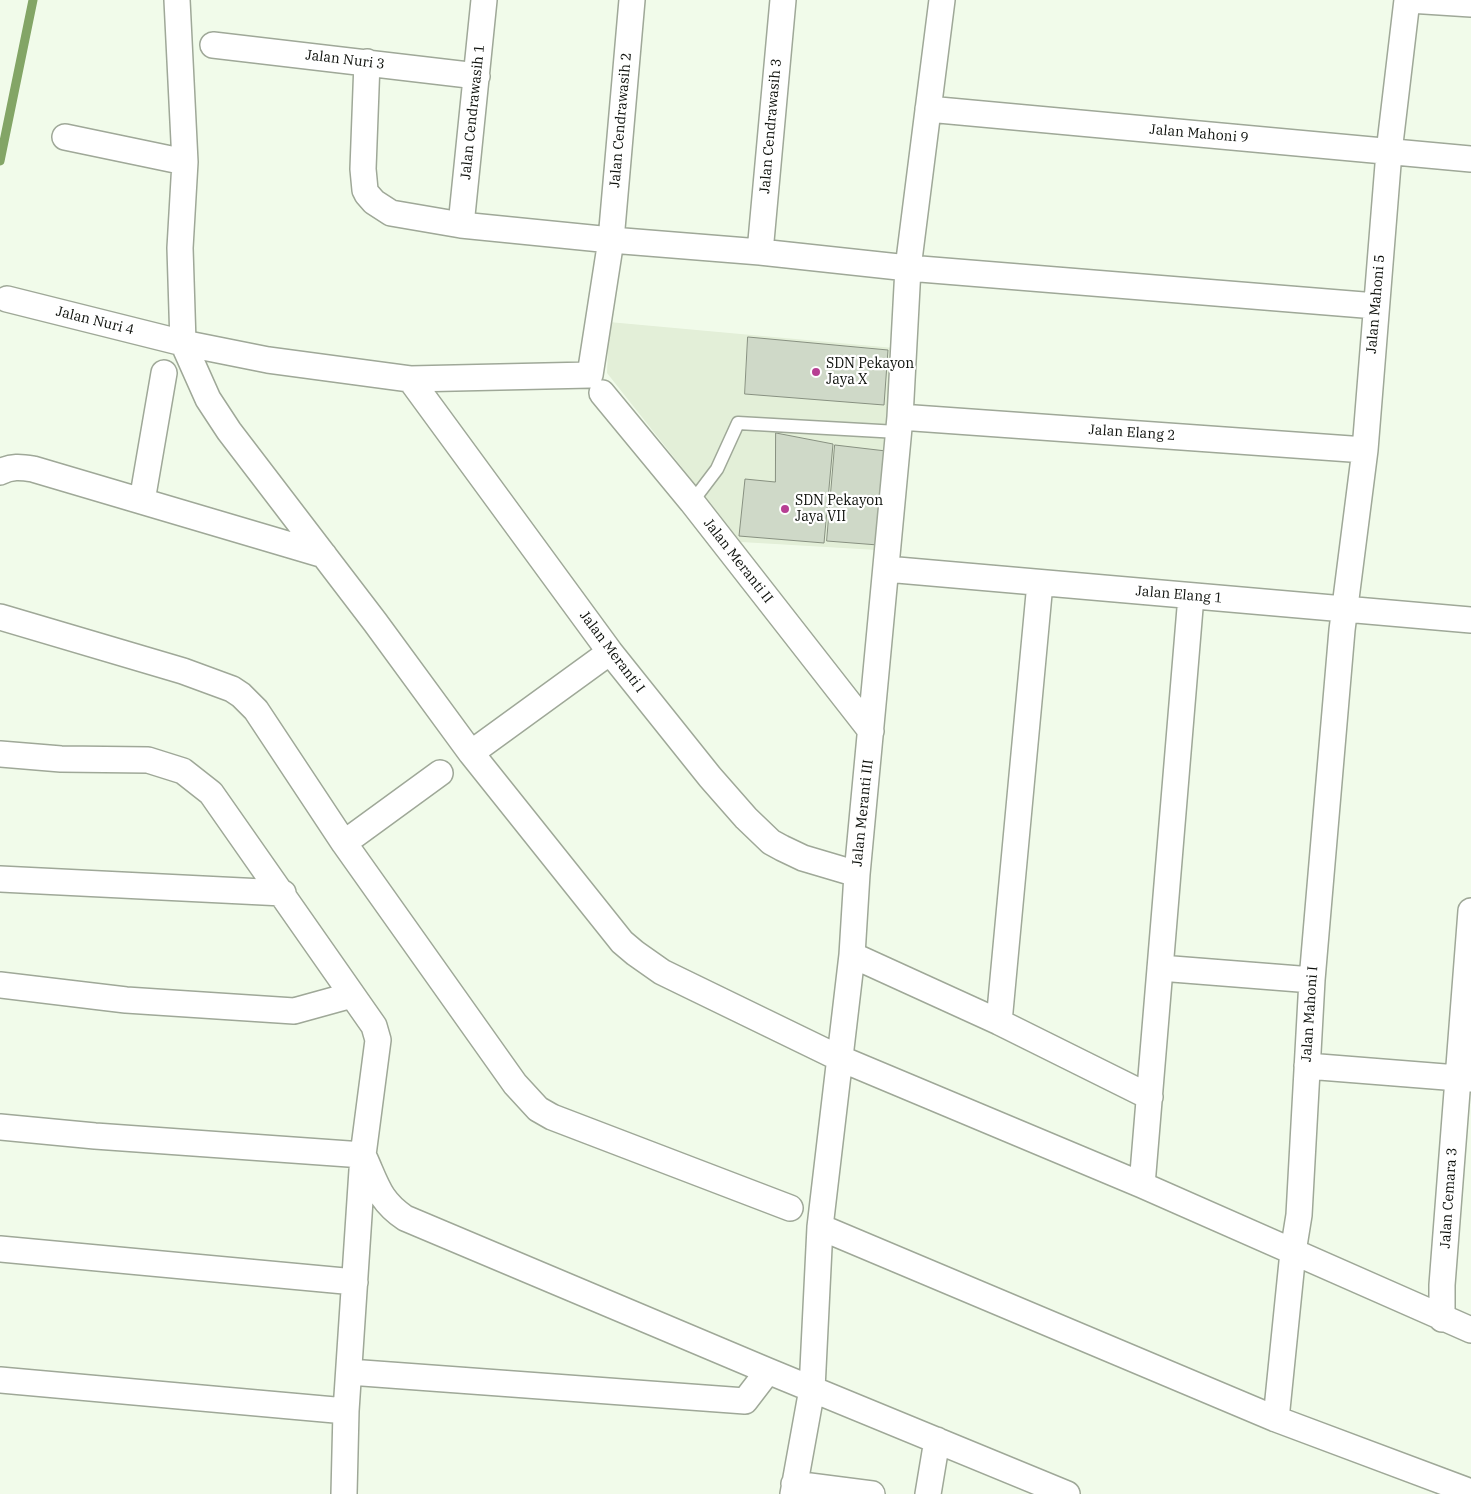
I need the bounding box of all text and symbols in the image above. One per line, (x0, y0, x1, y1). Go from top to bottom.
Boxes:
street label: Jalan Cendrawasih 1 (458, 44, 488, 180)
street label: Jalan Nuri 3 (304, 47, 386, 73)
street label: Jalan Cendrawasih 2 (607, 52, 635, 188)
street label: Jalan Cendrawasih 3 (757, 58, 785, 194)
street label: Jalan Mahoni 9 (1149, 121, 1249, 147)
street label: Jalan Mahoni 5 (1363, 254, 1389, 354)
street label: Jalan Nuri 4 (54, 303, 136, 339)
place label: SDN Pekayon Jaya X (826, 356, 914, 388)
marker: SDN Pekayon Jaya X (810, 366, 822, 378)
street label: Jalan Elang 2 (1088, 422, 1176, 444)
place label: SDN Pekayon Jaya VII (795, 493, 883, 526)
marker: SDN Pekayon Jaya VII (779, 503, 791, 515)
street label: Jalan Meranti II (700, 515, 776, 607)
street label: Jalan Elang 1 (1135, 583, 1223, 607)
street label: Jalan Meranti I (576, 608, 648, 696)
street label: Jalan Meranti III (849, 759, 877, 867)
street label: Jalan Mahoni I (1298, 966, 1322, 1062)
street label: Jalan Cemara 3 (1437, 1147, 1461, 1249)

